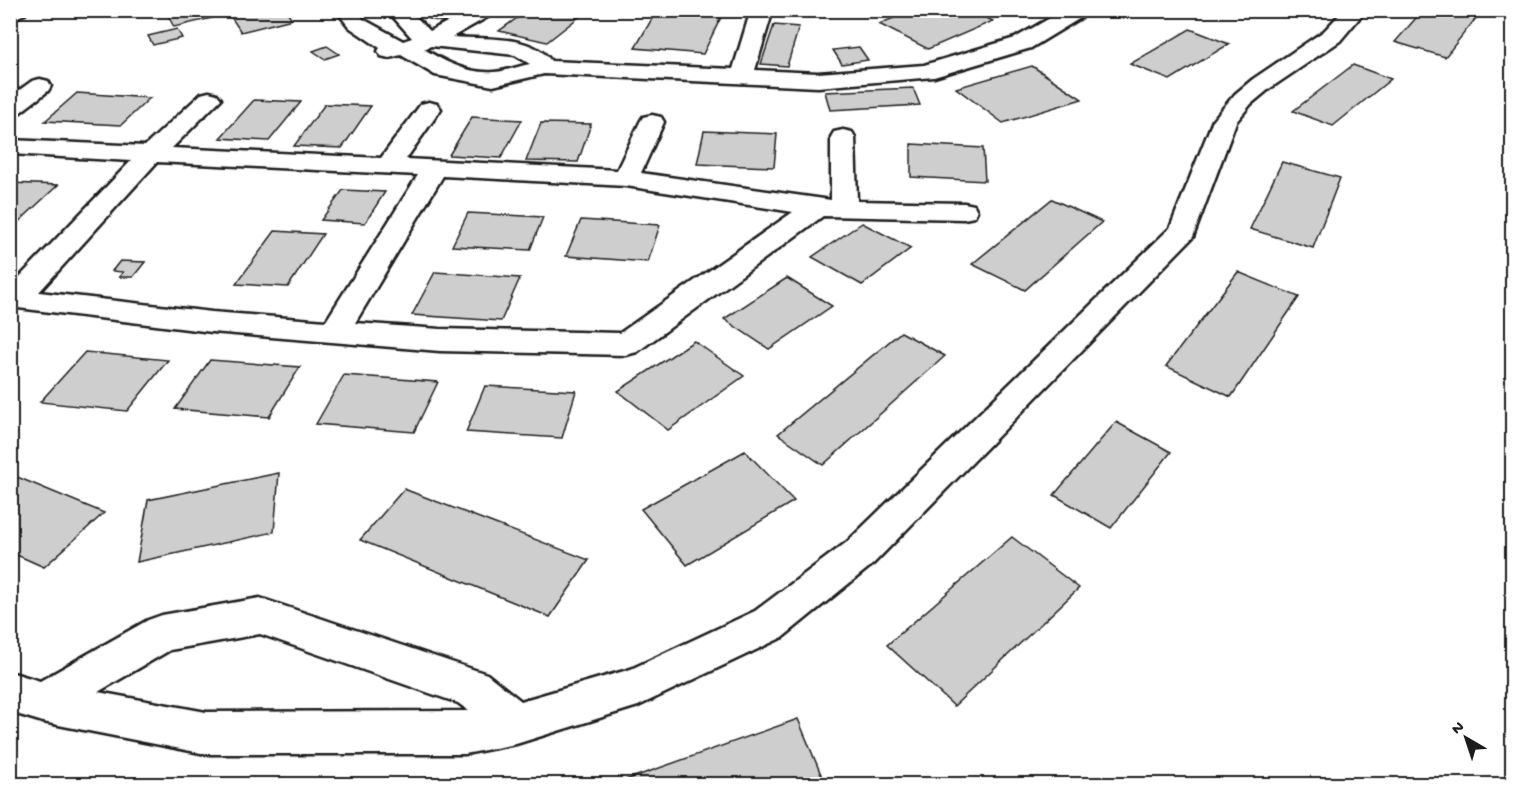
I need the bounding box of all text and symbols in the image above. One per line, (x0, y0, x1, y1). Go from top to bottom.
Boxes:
north arrow (1436, 708, 1496, 768)
text: N (1449, 718, 1469, 740)

